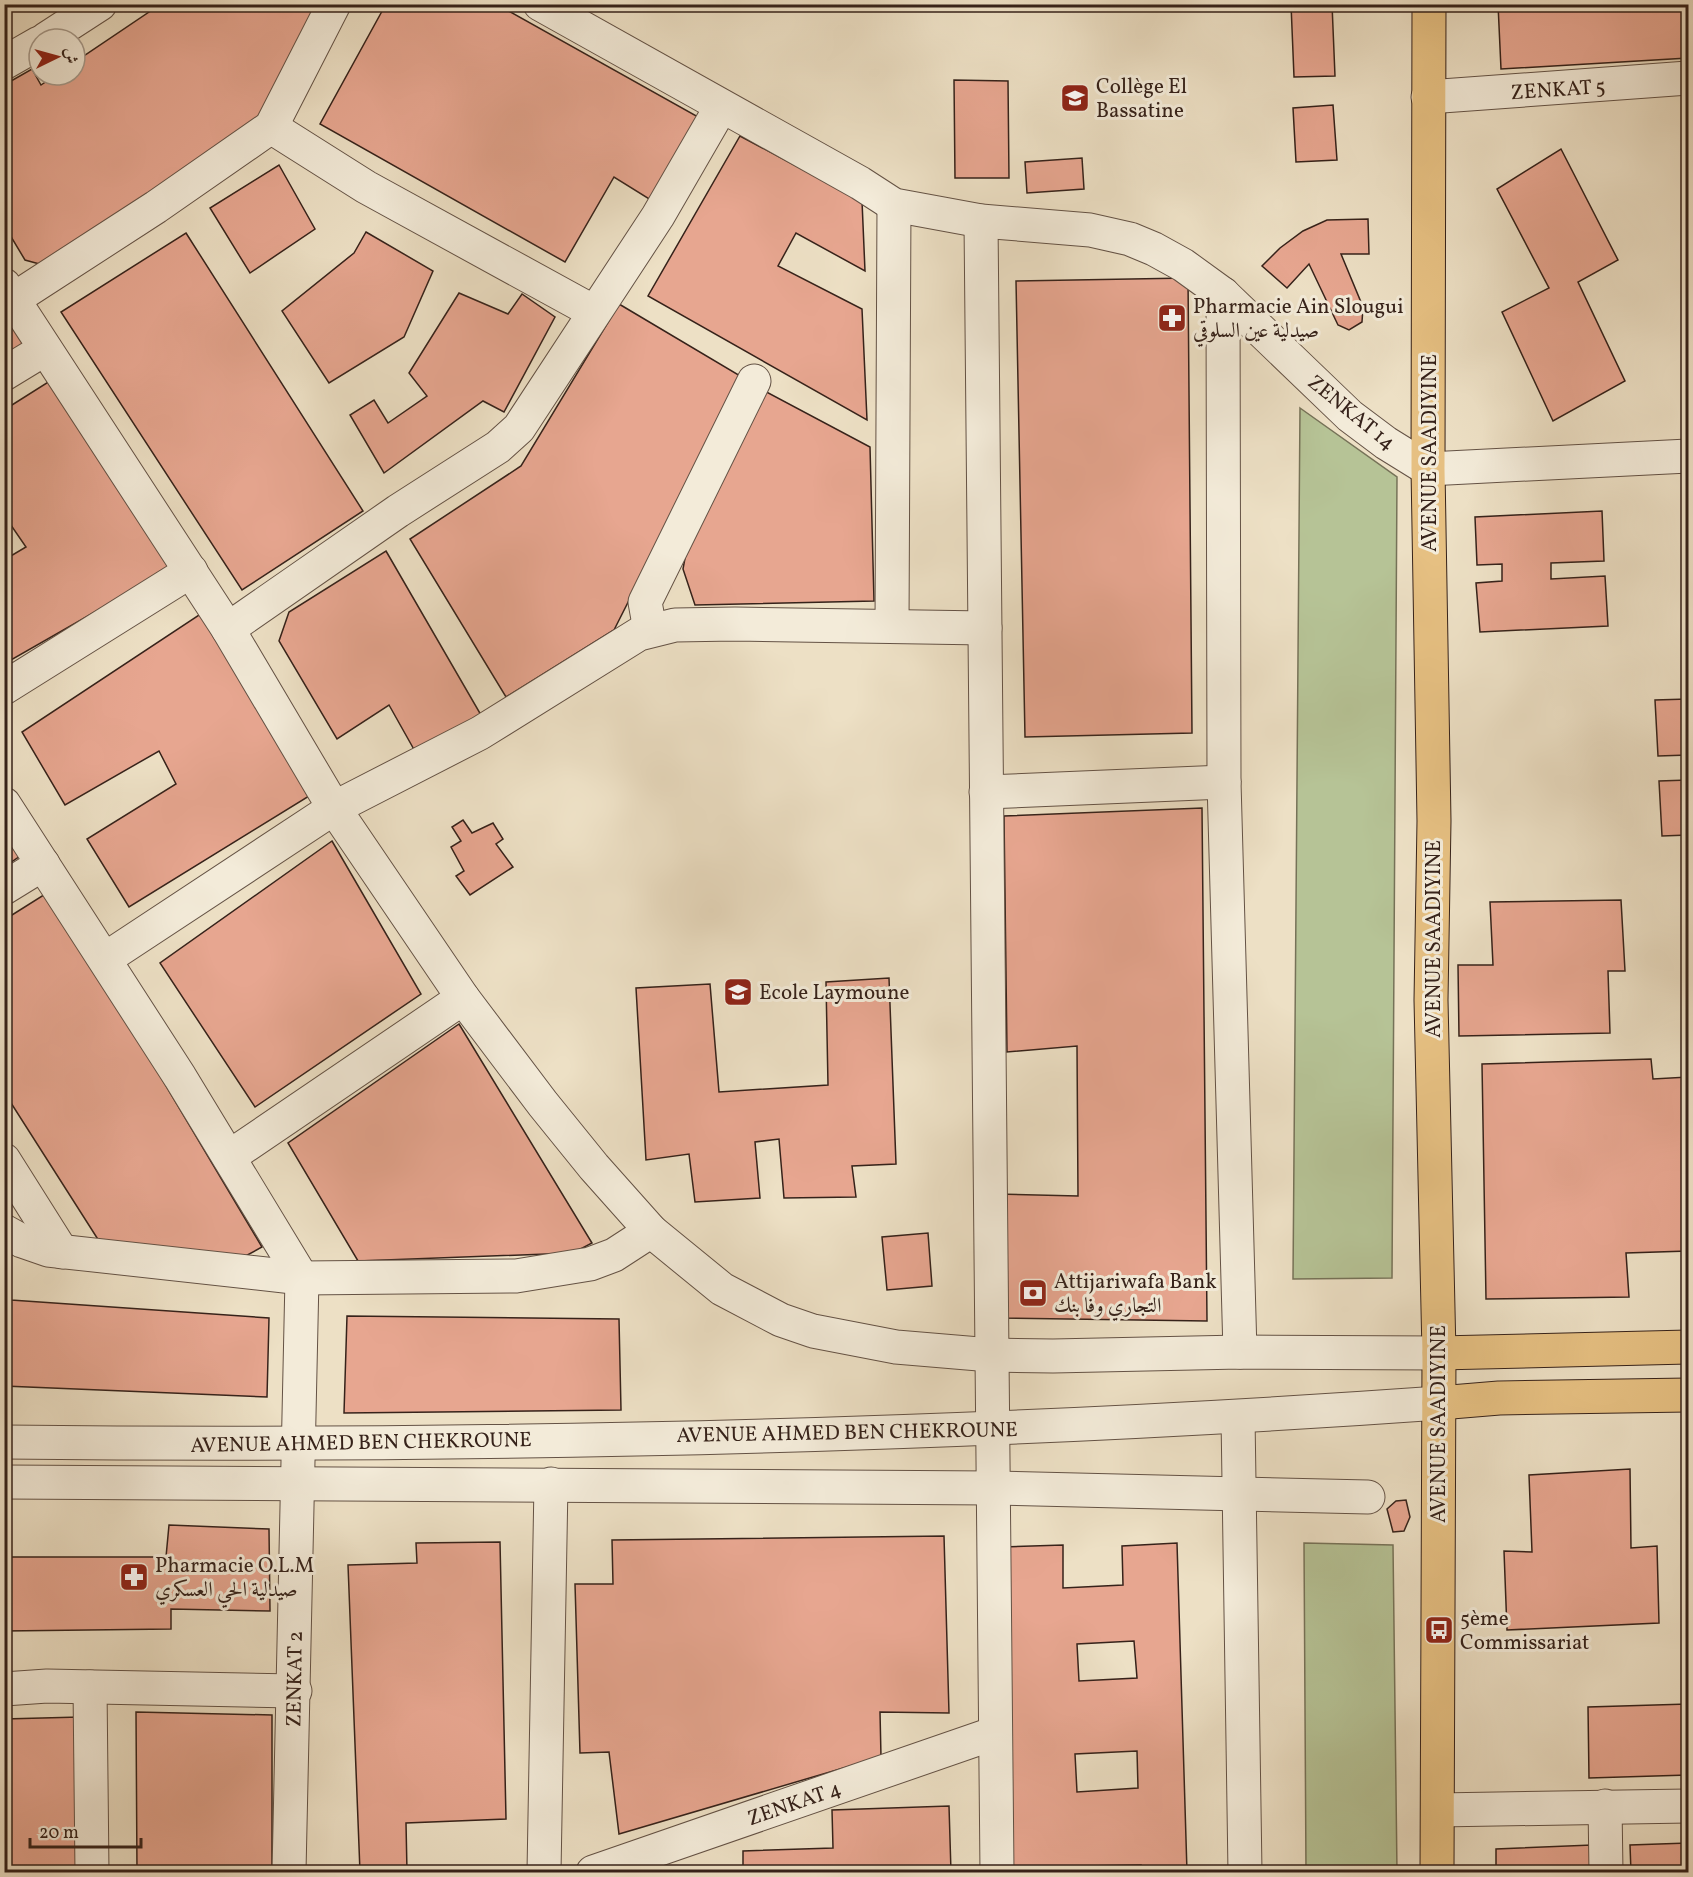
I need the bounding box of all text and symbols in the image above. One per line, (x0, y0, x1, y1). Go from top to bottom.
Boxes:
north arrow (27, 27, 87, 87)
text: ش (58, 47, 82, 65)
place label: Collège El Bassatine (1096, 73, 1187, 126)
street label: ZENKAT 5 (1510, 73, 1606, 108)
school or university icon: Collège El Bassatine (1059, 82, 1091, 114)
place label: Pharmacie Ain Slougui صيدلية عين السلوقي (1193, 293, 1404, 347)
pharmacy icon: Pharmacie Ain Slougui صيدلية عين السلوقي (1156, 302, 1188, 334)
street label: AVENUE SAADIYINE (1416, 354, 1445, 552)
street label: ZENKAT 14 (1301, 369, 1401, 458)
street label: AVENUE SAADIYINE (1420, 840, 1449, 1038)
school or university icon: Ecole Laymoune (722, 976, 754, 1008)
place label: Ecole Laymoune (759, 979, 909, 1008)
place label: Attijariwafa Bank التجاري وفا بنك (1054, 1268, 1217, 1321)
bank icon: Attijariwafa Bank التجاري وفا بنك (1017, 1277, 1049, 1309)
street label: AVENUE SAADIYINE (1425, 1325, 1454, 1523)
street label: AVENUE AHMED BEN CHEKROUNE (676, 1416, 1018, 1451)
street label: AVENUE AHMED BEN CHEKROUNE (190, 1426, 532, 1461)
place label: Pharmacie O.L.M صيدلية الحي العسكري (155, 1552, 314, 1609)
pharmacy icon: Pharmacie O.L.M صيدلية الحي العسكري (118, 1561, 150, 1593)
place label: 5ème Commissariat (1460, 1605, 1589, 1658)
bus stop icon: 5ème Commissariat (1423, 1614, 1455, 1646)
street label: ZENKAT 2 (280, 1631, 311, 1727)
street label: ZENKAT 4 (744, 1775, 845, 1834)
scale bar (30, 1811, 141, 1849)
text: 20 m (39, 1821, 79, 1846)

